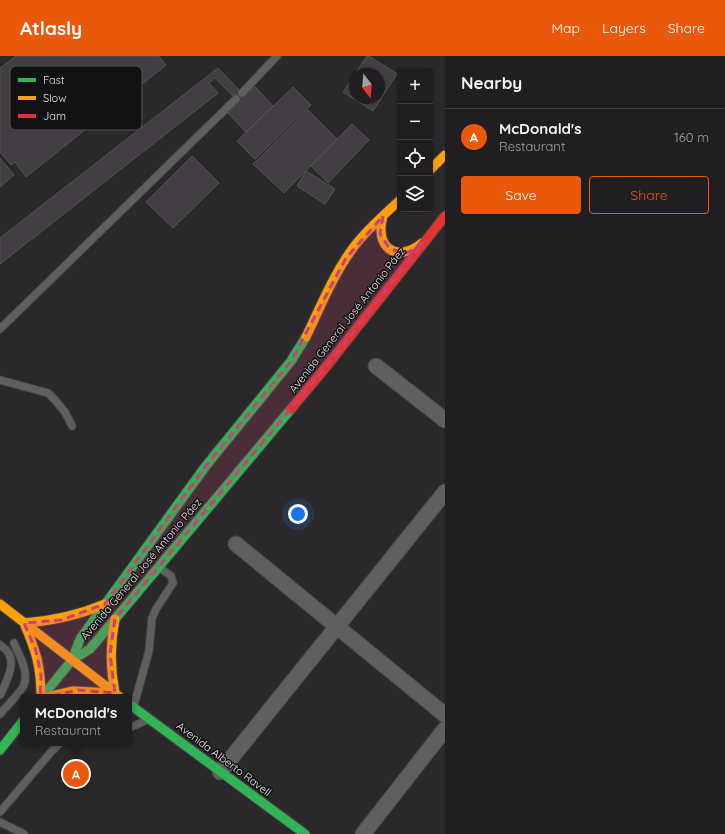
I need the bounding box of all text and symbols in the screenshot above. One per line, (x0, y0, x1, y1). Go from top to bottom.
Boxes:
text: Atlasly (20, 16, 82, 40)
text: Map (551, 19, 580, 37)
text: Layers (602, 19, 646, 37)
text: Share (668, 19, 705, 37)
legend (10, 66, 142, 130)
north arrow (349, 68, 385, 104)
map controls (397, 68, 433, 212)
button: + (397, 68, 433, 104)
text: Nearby (461, 72, 522, 93)
text: Fast (43, 73, 65, 87)
text: Slow (43, 91, 67, 105)
button: − (397, 104, 433, 140)
text: Jam (43, 109, 66, 123)
text: McDonald's (499, 119, 581, 138)
text: A (470, 129, 478, 145)
text: 160 m (674, 129, 709, 145)
text: Restaurant (499, 138, 565, 154)
button: locate (397, 140, 433, 176)
button: layers (397, 176, 433, 212)
button: Save (461, 176, 581, 214)
button: Share (589, 176, 709, 214)
street label: Avenida General José Antonio Páez (286, 244, 408, 396)
street label: Avenida General José Antonio Páez (78, 495, 204, 643)
your location (288, 504, 308, 524)
popup (20, 694, 132, 746)
text: McDonald's (35, 703, 117, 722)
street label: Avenida Alberto Ravell (174, 719, 274, 799)
text: Restaurant (35, 722, 101, 738)
pin: A (63, 759, 89, 789)

